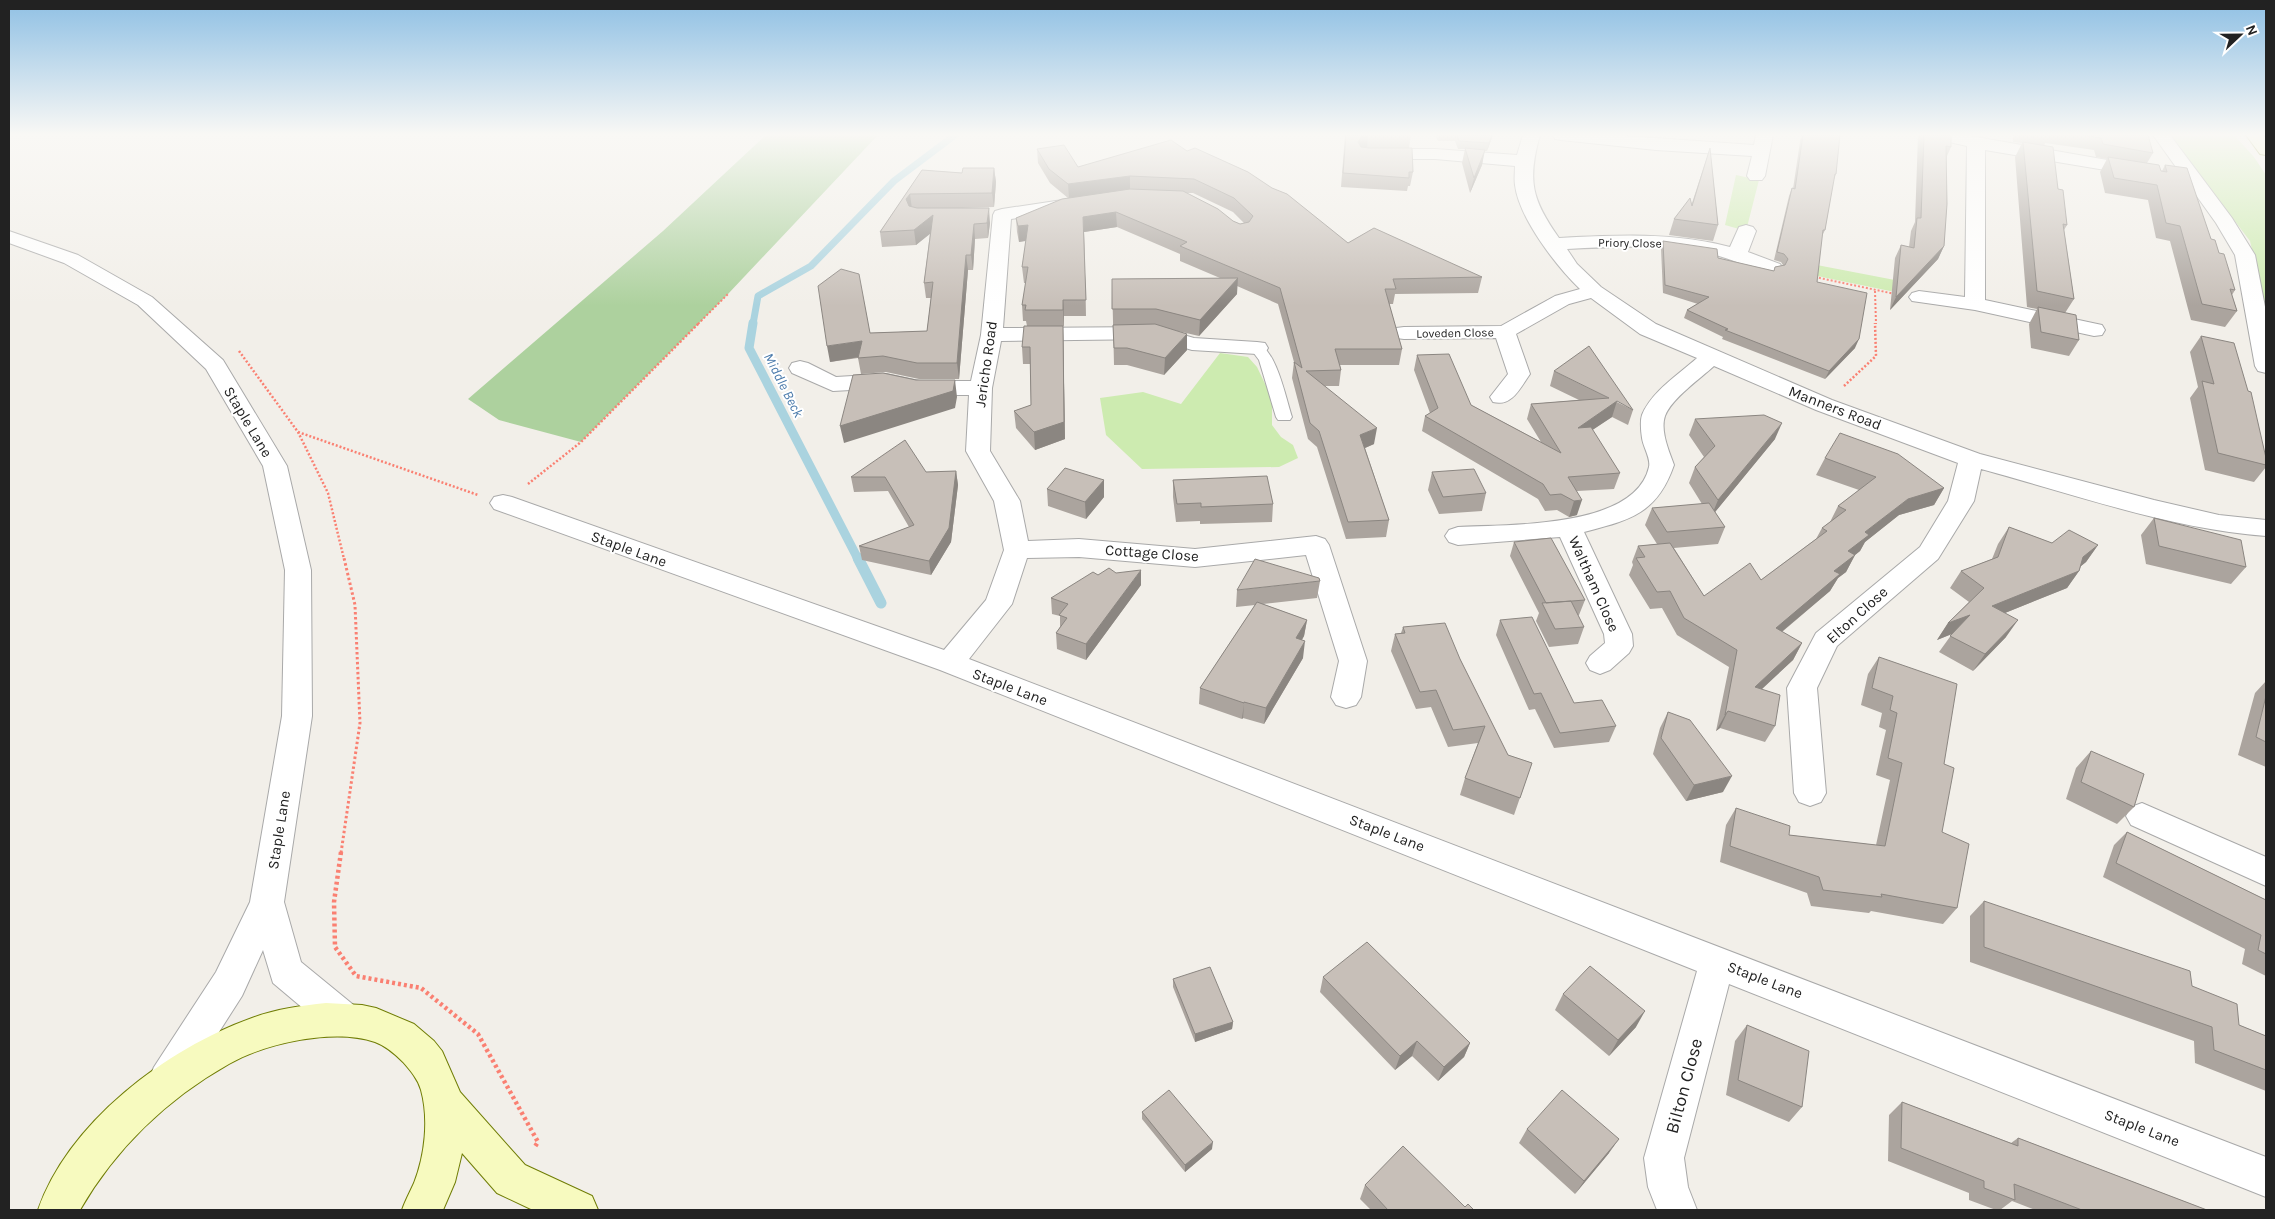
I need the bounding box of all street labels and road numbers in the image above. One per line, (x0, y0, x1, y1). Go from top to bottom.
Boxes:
street label: Priory Close (1598, 235, 1662, 251)
street label: Jericho Road (971, 320, 1001, 408)
street label: Loveden Close (1416, 325, 1494, 341)
street label: Manners Road (1786, 382, 1884, 434)
street label: Staple Lane (220, 383, 276, 461)
street label: Staple Lane (589, 527, 669, 571)
street label: Waltham Close (1565, 533, 1623, 635)
street label: Cottage Close (1105, 541, 1199, 565)
street label: Elton Close (1823, 583, 1891, 647)
street label: Staple Lane (970, 664, 1050, 710)
street label: Staple Lane (264, 789, 294, 871)
street label: Staple Lane (1347, 810, 1427, 856)
street label: Staple Lane (1725, 957, 1805, 1003)
street label: Bilton Close (1661, 1036, 1707, 1136)
street label: Staple Lane (2102, 1105, 2182, 1151)

